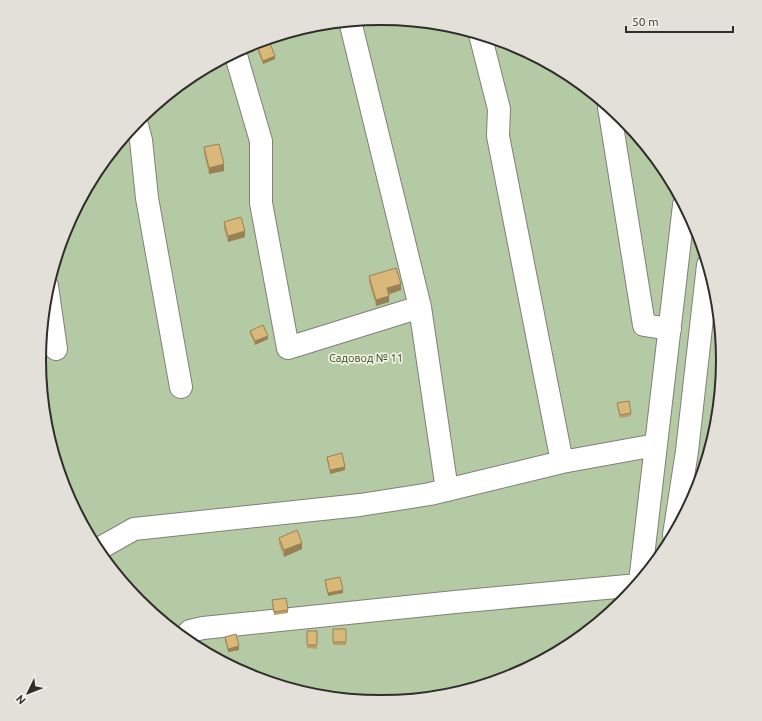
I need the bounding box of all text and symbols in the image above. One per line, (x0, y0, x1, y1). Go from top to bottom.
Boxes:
scale bar (626, 8, 733, 34)
text: 50 m (632, 15, 659, 28)
park label: Садовод № 11 (329, 352, 403, 364)
north arrow (8, 673, 48, 713)
text: N (13, 693, 28, 707)

